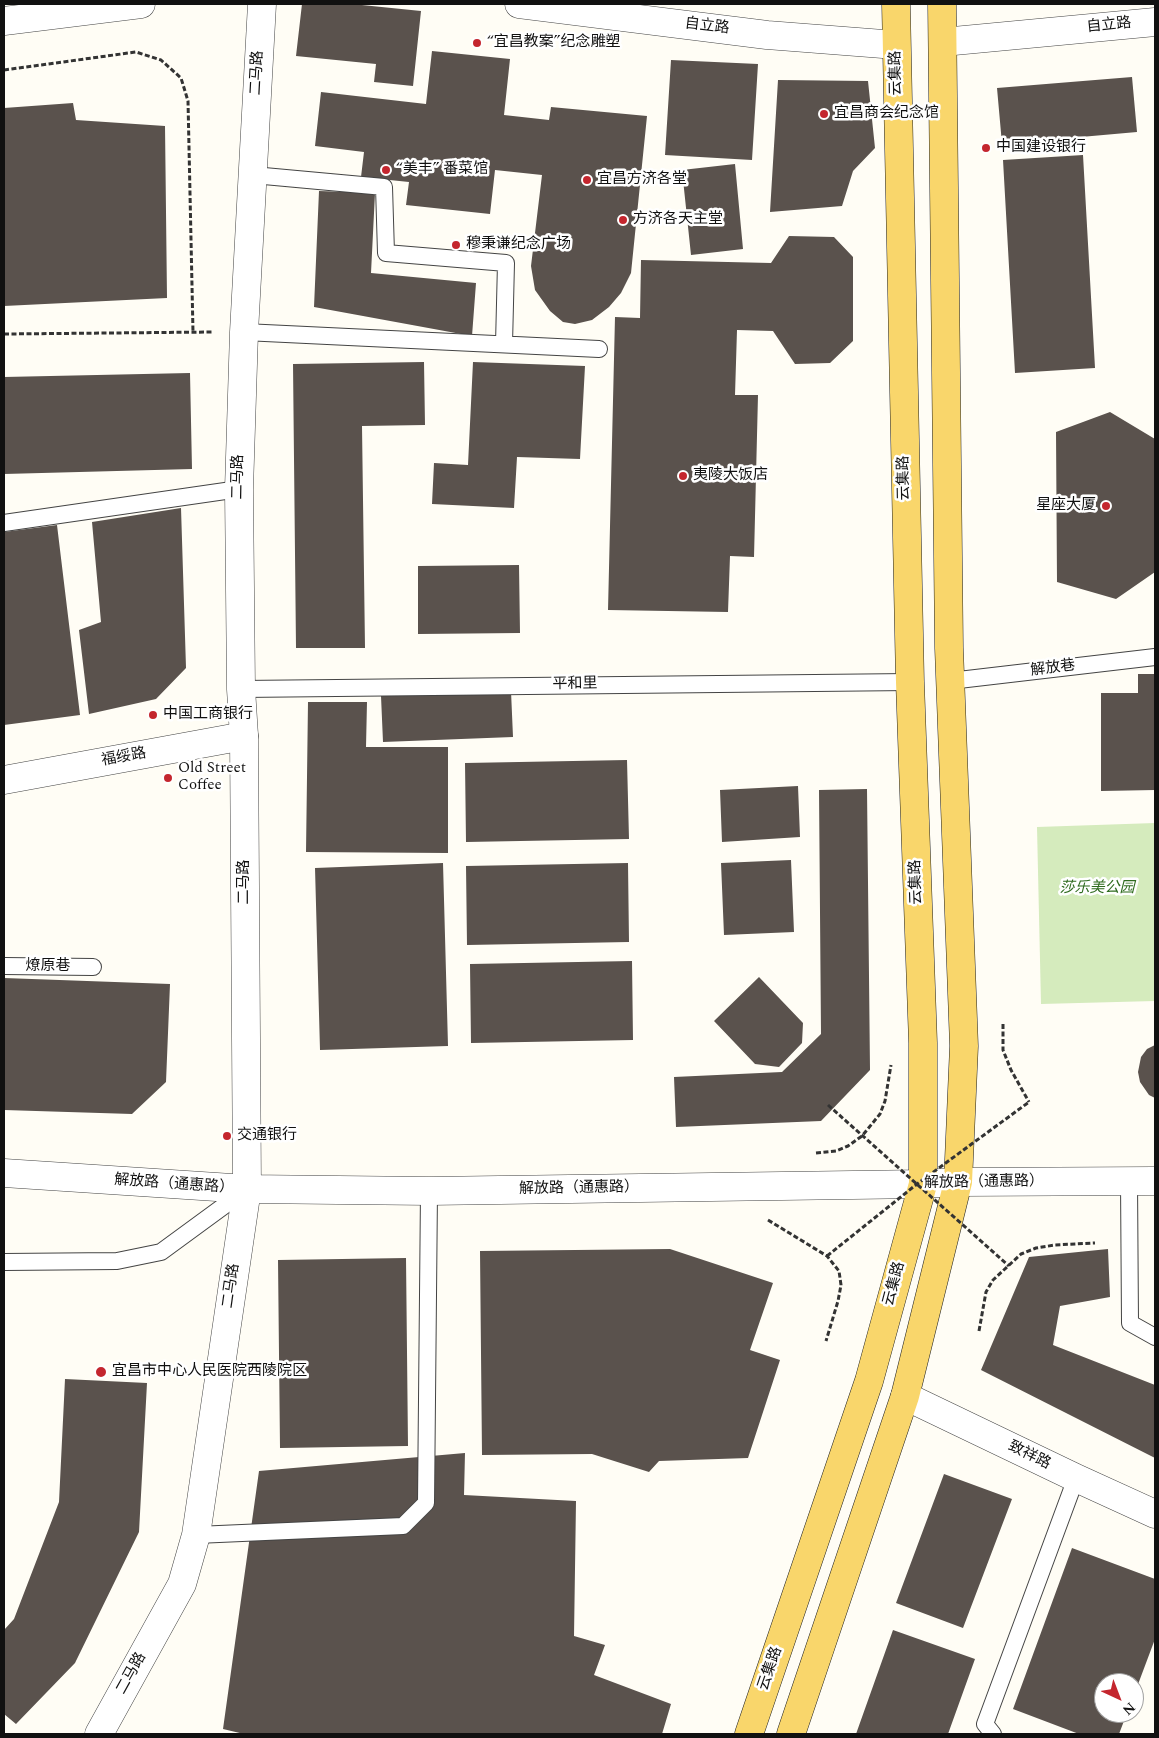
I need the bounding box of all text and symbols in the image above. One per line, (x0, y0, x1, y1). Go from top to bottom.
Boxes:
street label: 自立路 (684, 15, 730, 39)
street label: 自立路 (1086, 15, 1132, 37)
place label: “宜昌教案”纪念雕塑 (487, 34, 620, 52)
marker: “宜昌教案”纪念雕塑 (471, 37, 483, 49)
street label: 二马路 (248, 50, 268, 96)
street label: 云集路 (888, 50, 906, 96)
place label: 宜昌商会纪念馆 (834, 105, 939, 123)
marker: 宜昌商会纪念馆 (818, 108, 830, 120)
place label: 中国建设银行 (996, 139, 1086, 157)
marker: 中国建设银行 (980, 142, 992, 154)
place label: “美丰” 番菜馆 (396, 161, 488, 179)
marker: “美丰” 番菜馆 (380, 164, 392, 176)
place label: 宜昌方济各堂 (597, 171, 687, 189)
marker: 宜昌方济各堂 (581, 174, 593, 186)
place label: 方济各天主堂 (633, 211, 723, 229)
marker: 方济各天主堂 (617, 214, 629, 226)
place label: 穆秉谦纪念广场 (466, 236, 571, 254)
marker: 穆秉谦纪念广场 (450, 239, 462, 251)
street label: 二马路 (230, 454, 248, 500)
street label: 云集路 (896, 455, 914, 501)
place label: 夷陵大饭店 (693, 467, 768, 485)
marker: 夷陵大饭店 (677, 470, 689, 482)
place label: 星座大厦 (1036, 497, 1096, 515)
marker: 星座大厦 (1100, 500, 1112, 512)
street label: 解放巷 (1030, 657, 1076, 681)
street label: 平和里 (552, 676, 598, 694)
place label: 中国工商银行 (163, 706, 253, 724)
marker: 中国工商银行 (147, 709, 159, 721)
street label: 福绥路 (100, 745, 148, 771)
place label: Old Street Coffee (178, 760, 246, 795)
marker: Old Street Coffee (162, 772, 174, 784)
street label: 云集路 (907, 859, 927, 905)
street label: 二马路 (236, 860, 254, 904)
park label: 莎乐美公园 (1060, 880, 1134, 898)
street label: 燎原巷 (26, 958, 70, 976)
place label: 交通银行 (237, 1127, 297, 1145)
marker: 交通银行 (221, 1130, 233, 1142)
street label: 解放路（通惠路） (114, 1172, 234, 1198)
street label: 解放路（通惠路） (924, 1173, 1044, 1193)
street label: 解放路（通惠路） (519, 1179, 639, 1199)
street label: 云集路 (880, 1260, 910, 1308)
street label: 二马路 (220, 1262, 244, 1310)
place label: 宜昌市中心人民医院西陵院区 (112, 1363, 307, 1381)
marker: 宜昌市中心人民医院西陵院区 (94, 1365, 108, 1379)
street label: 致祥路 (1005, 1438, 1053, 1474)
street label: 云集路 (755, 1645, 787, 1693)
street label: 二马路 (113, 1650, 151, 1698)
north arrow (1094, 1673, 1144, 1723)
text: N (1118, 1697, 1140, 1720)

